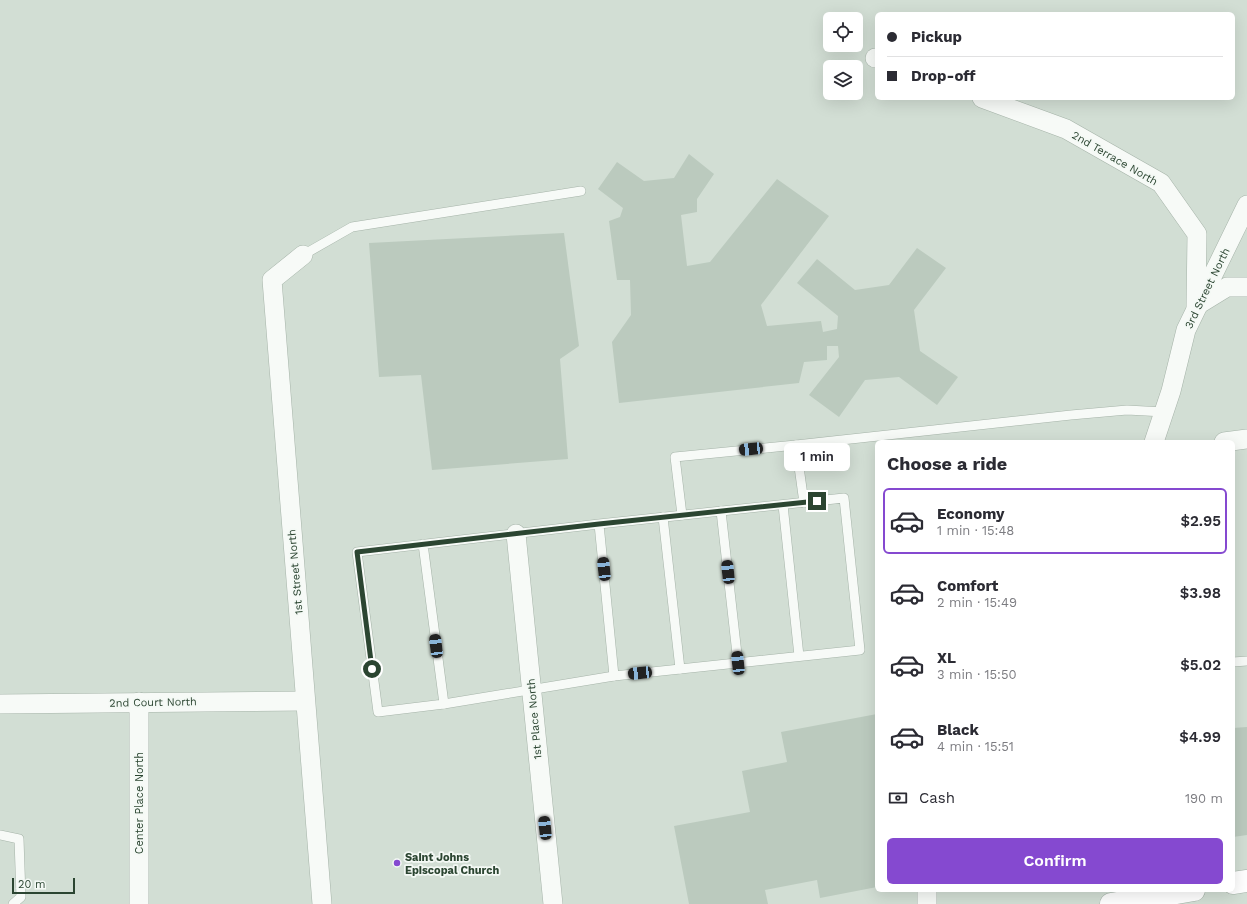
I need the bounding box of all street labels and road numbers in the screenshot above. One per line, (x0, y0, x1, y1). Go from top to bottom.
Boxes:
street label: 2nd Terrace North (1070, 129, 1160, 188)
street label: 3rd Street North (1182, 246, 1233, 331)
street label: 1st Street North (285, 529, 306, 615)
street label: 1st Place North (524, 678, 545, 760)
street label: 2nd Court North (109, 695, 197, 710)
street label: Center Place North (133, 752, 146, 854)

